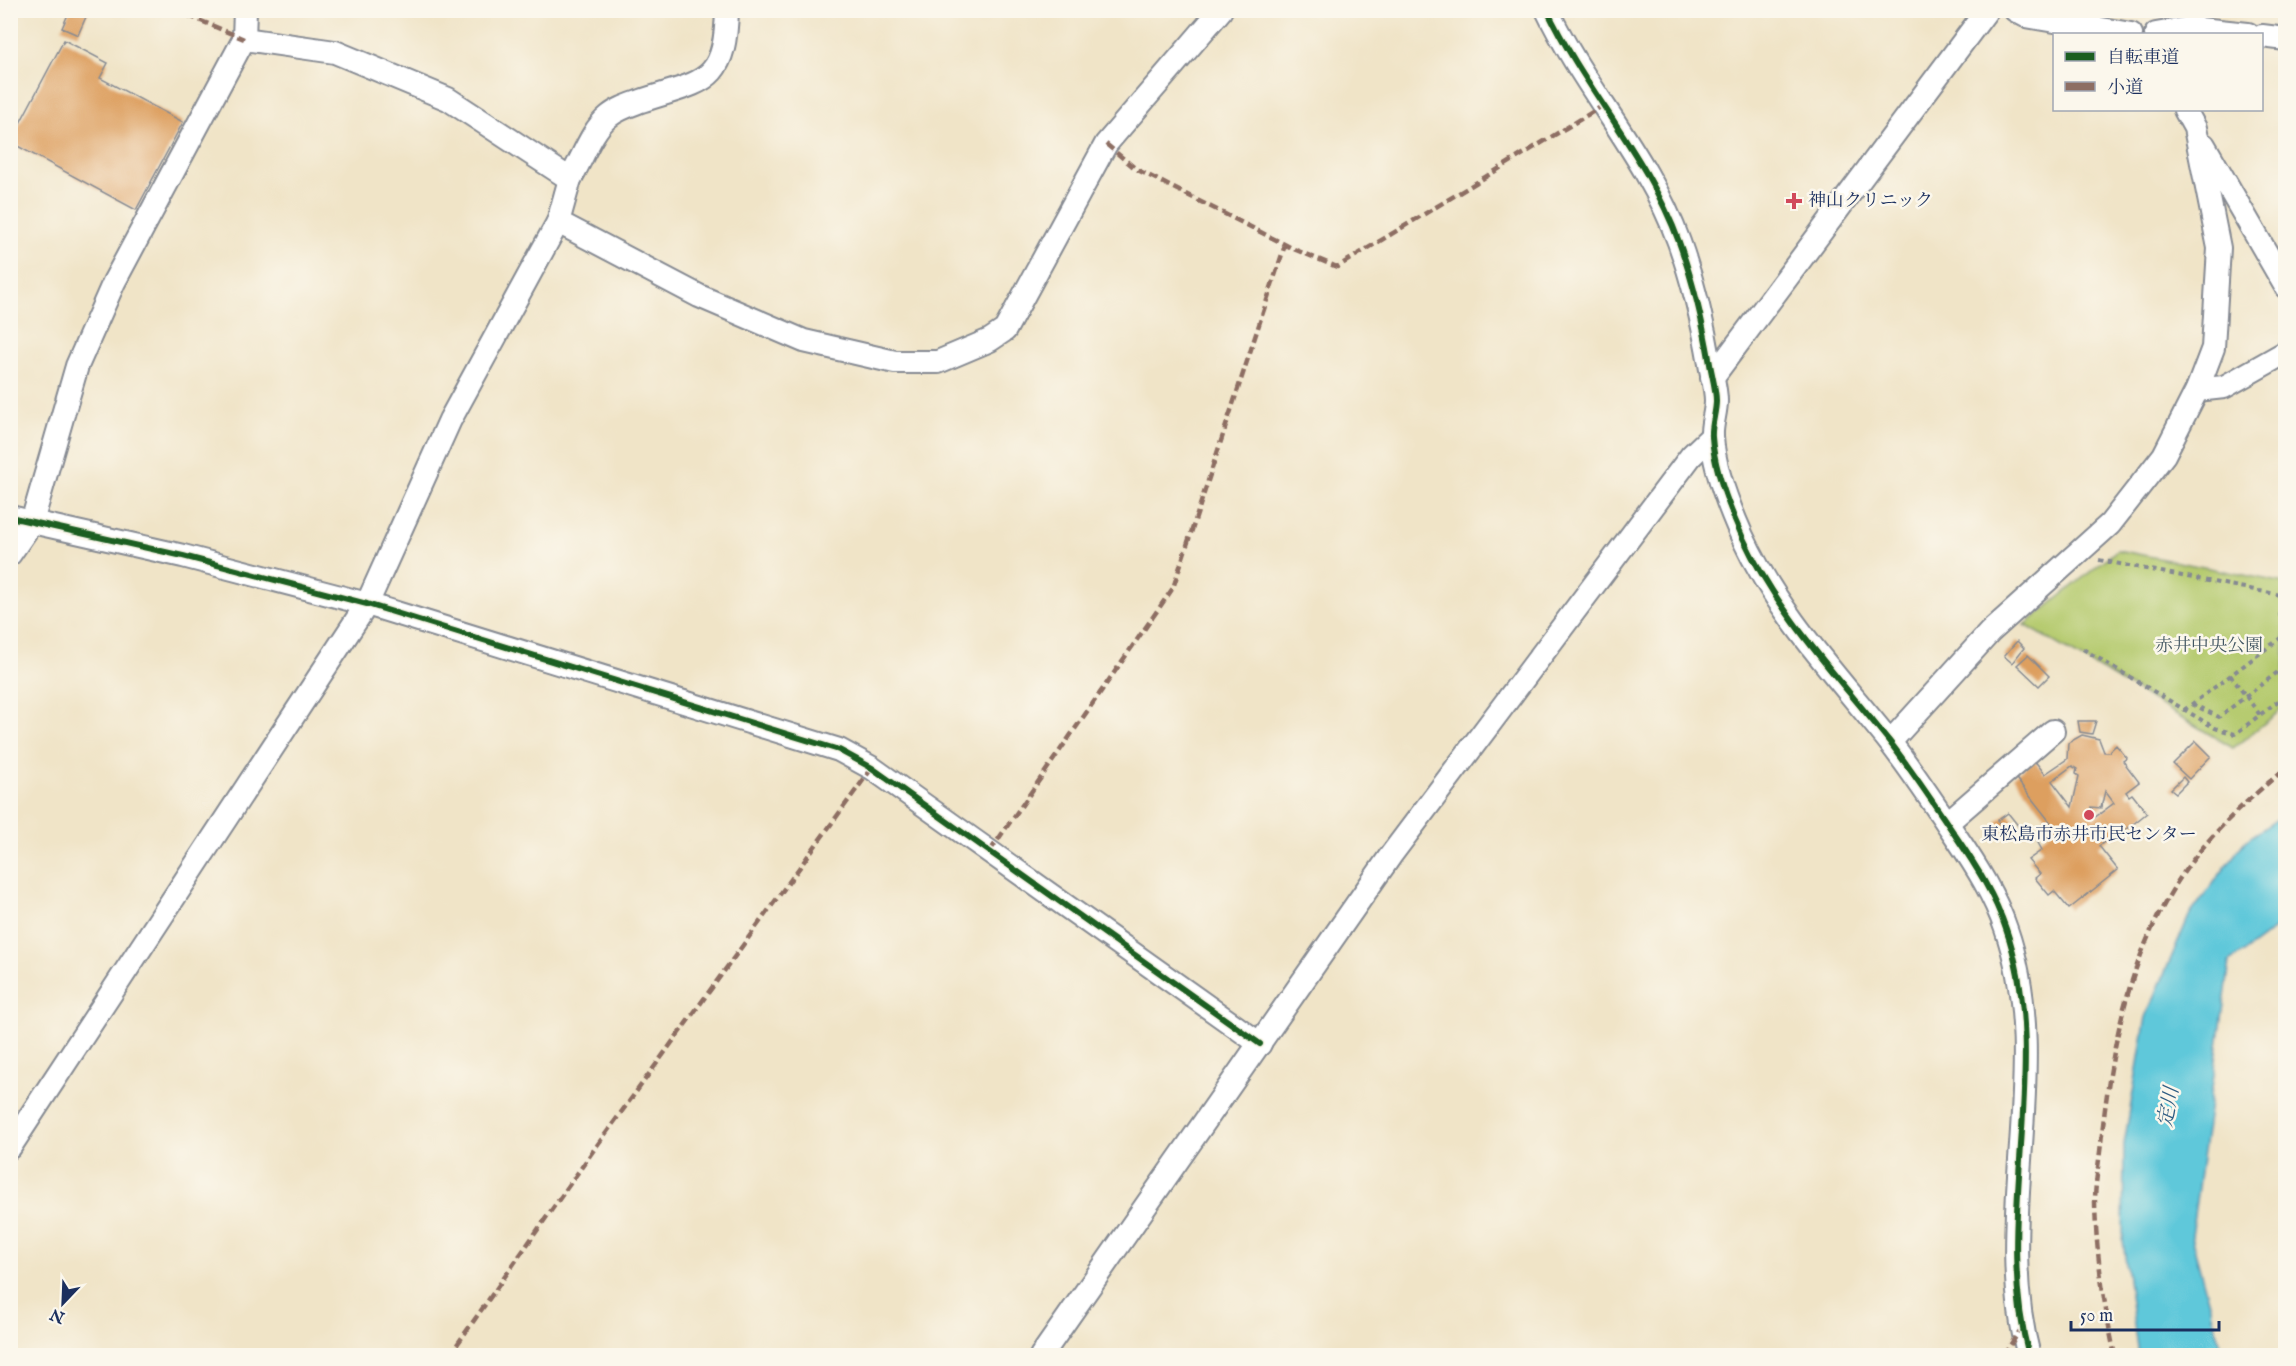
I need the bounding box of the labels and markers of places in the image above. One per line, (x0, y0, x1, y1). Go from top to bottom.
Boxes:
place label: 神山クリニック (1808, 190, 1933, 213)
marker: 神山クリニック (1785, 192, 1803, 210)
marker: 東松島市赤井市民センター (2082, 808, 2096, 822)
place label: 東松島市赤井市民センター (1981, 824, 2197, 847)

